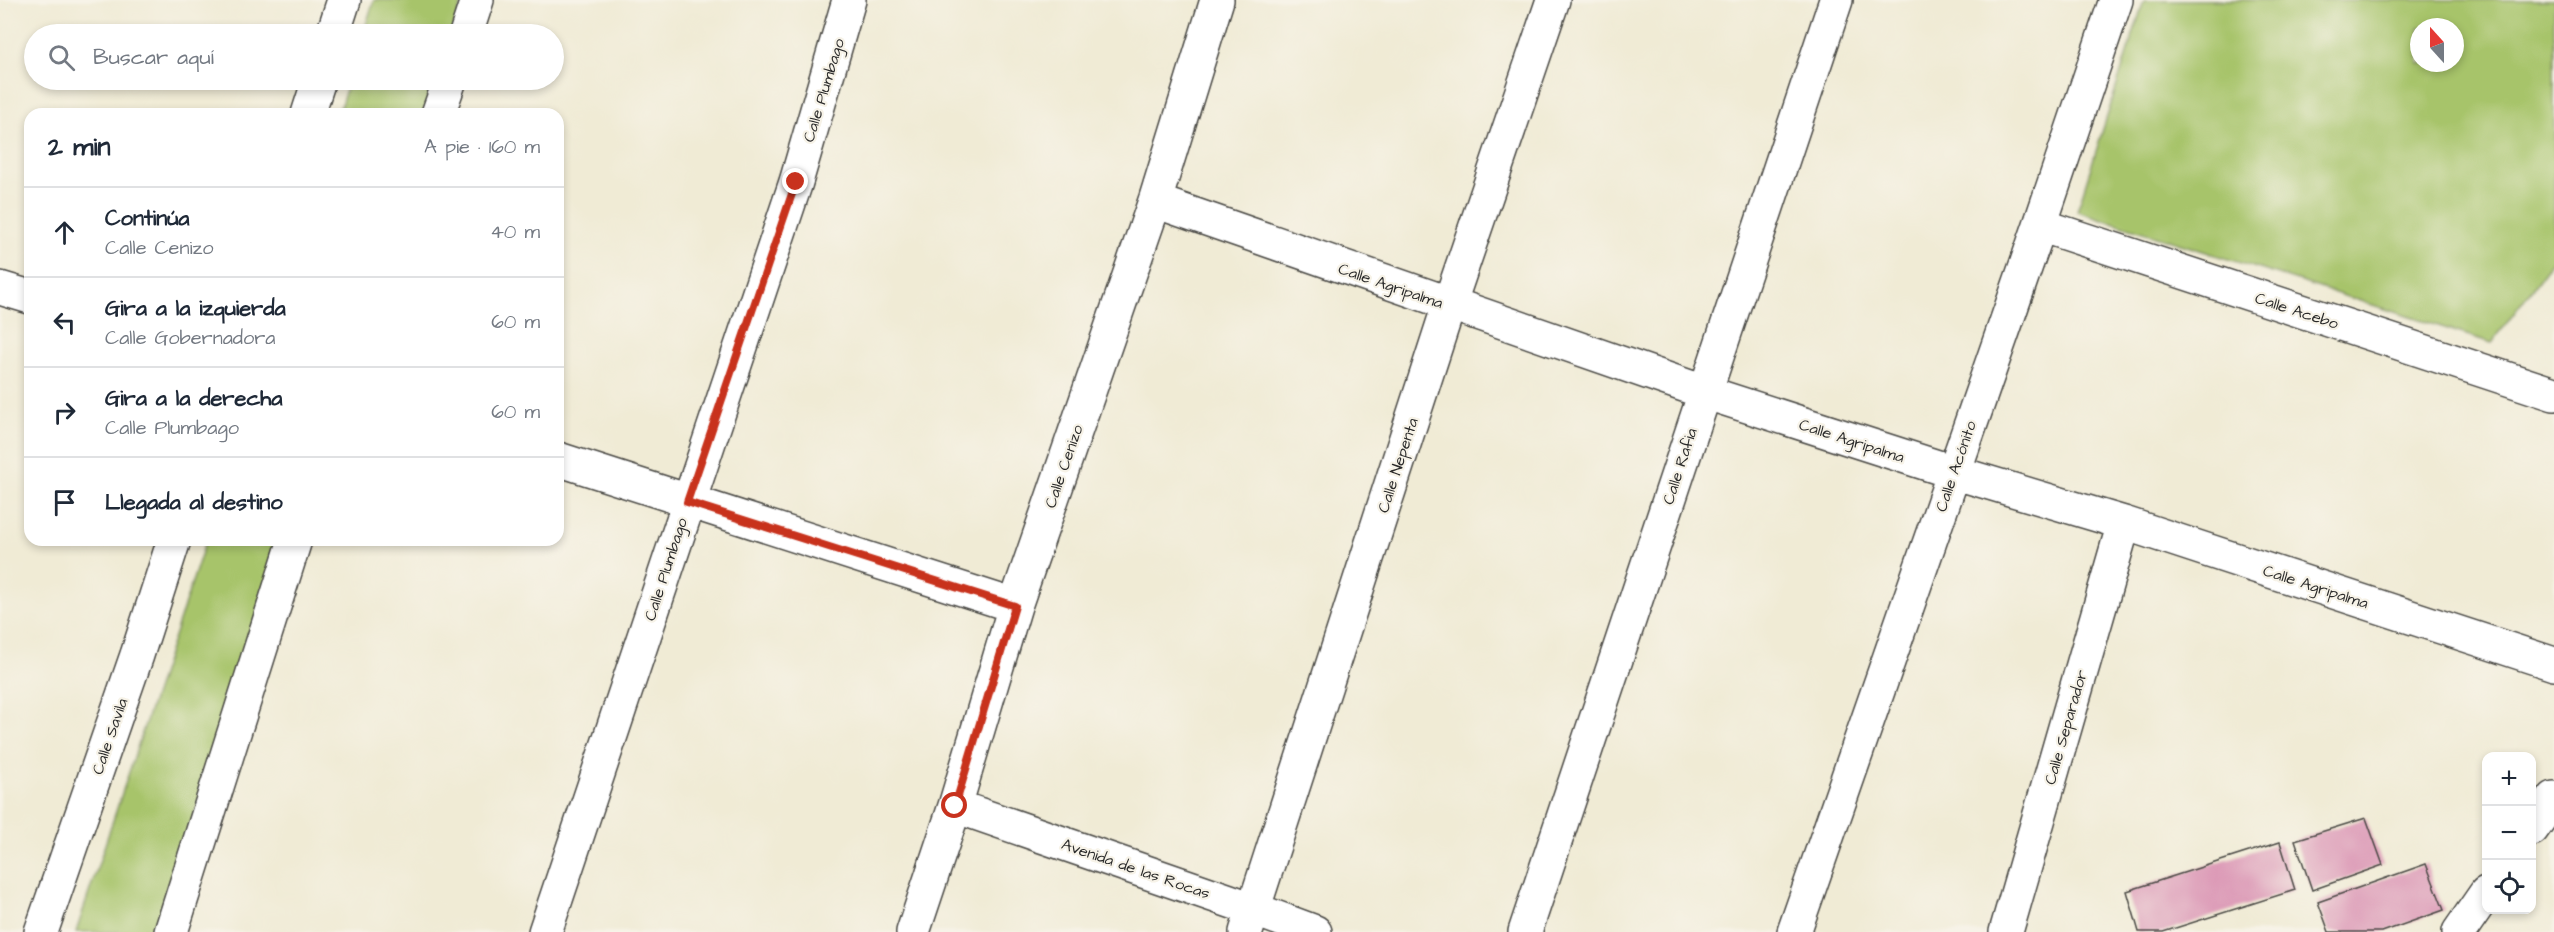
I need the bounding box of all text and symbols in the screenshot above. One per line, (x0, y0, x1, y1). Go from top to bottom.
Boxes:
north arrow (2410, 18, 2464, 72)
search box (24, 24, 564, 90)
street label: Calle Plumbago (798, 36, 851, 145)
icon: search (45, 41, 78, 74)
text: Buscar aquí (93, 42, 214, 73)
text: 2 min (48, 129, 110, 165)
text: A pie · 160 m (424, 133, 540, 161)
route end (782, 168, 808, 194)
text: Continúa (105, 203, 190, 234)
icon: ahead (48, 216, 81, 249)
text: 40 m (490, 218, 540, 246)
text: Calle Cenizo (105, 234, 214, 262)
street label: Calle Agripalma (1335, 258, 1446, 315)
street label: Calle Acebo (2252, 287, 2341, 335)
text: Gira a la izquierda (105, 293, 286, 324)
icon: left (48, 306, 81, 339)
text: 60 m (491, 308, 540, 336)
text: Calle Gobernadora (105, 324, 276, 352)
text: Gira a la derecha (105, 383, 282, 414)
icon: right (48, 396, 81, 429)
text: 60 m (491, 398, 540, 426)
text: Calle Plumbago (105, 414, 239, 442)
street label: Calle Agripalma (1796, 414, 1907, 469)
street label: Calle Nepenta (1372, 415, 1424, 516)
street label: Calle Acónito (1930, 418, 1982, 515)
street label: Calle Cenizo (1039, 422, 1088, 511)
street label: Calle Rafia (1657, 425, 1703, 507)
icon: arrive (48, 486, 81, 519)
text: Llegada al destino (105, 487, 283, 518)
street label: Calle Plumbago (639, 515, 694, 624)
street label: Calle Agripalma (2260, 560, 2371, 615)
street label: Calle Separador (2039, 667, 2093, 787)
street label: Calle Savila (87, 695, 133, 777)
map controls (2482, 752, 2536, 914)
button: + (2482, 752, 2536, 806)
route start (941, 792, 967, 818)
button: − (2482, 806, 2536, 860)
street label: Avenida de las Rocas (1059, 833, 1213, 905)
button: locate (2482, 860, 2536, 914)

